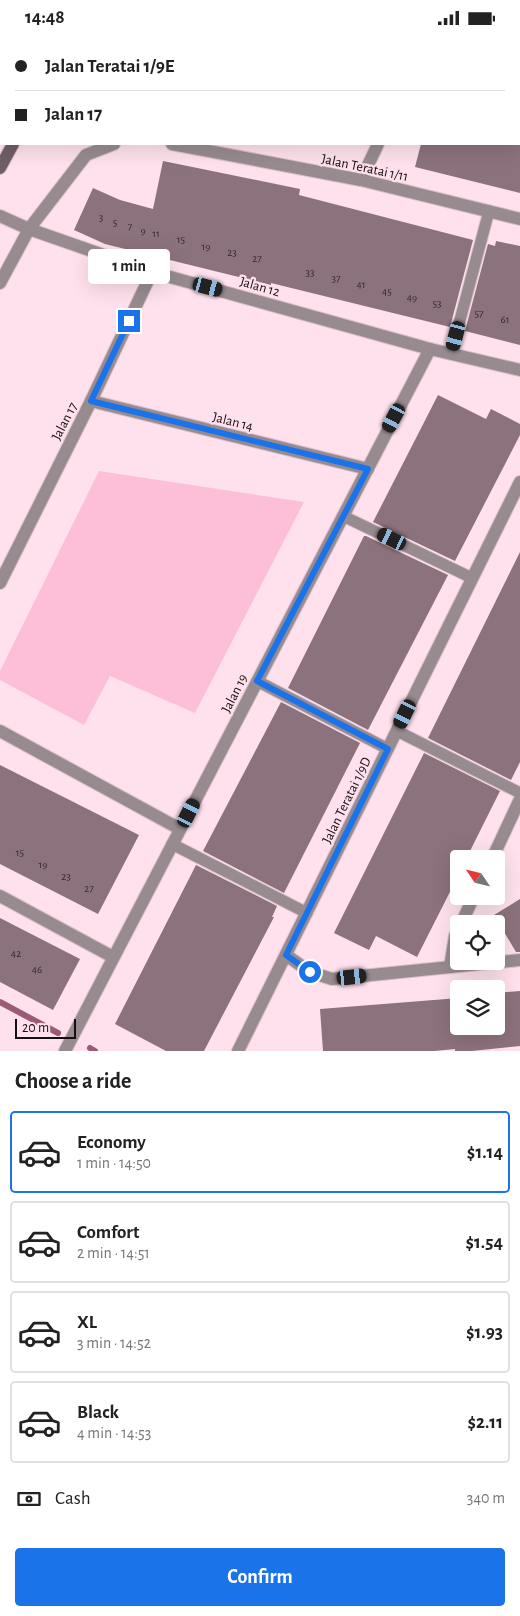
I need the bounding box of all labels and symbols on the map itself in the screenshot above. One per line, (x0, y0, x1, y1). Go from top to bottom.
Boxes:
street label: Jalan Teratai 1/11 (320, 152, 409, 184)
house number: 3 (99, 212, 104, 223)
house number: 5 (113, 217, 118, 228)
house number: 7 (128, 221, 133, 232)
house number: 9 (140, 225, 146, 236)
house number: 11 (152, 228, 160, 239)
house number: 15 (177, 234, 186, 245)
house number: 19 (202, 241, 210, 252)
house number: 23 (227, 247, 237, 258)
callout: 1 min (88, 249, 170, 283)
house number: 27 (252, 253, 262, 264)
house number: 33 (305, 267, 315, 278)
house number: 37 (331, 273, 341, 284)
street label: Jalan 12 (238, 275, 281, 299)
car (191, 276, 224, 298)
house number: 41 (356, 279, 366, 290)
house number: 45 (382, 286, 392, 297)
house number: 49 (407, 292, 417, 303)
house number: 53 (432, 298, 442, 309)
house number: 57 (474, 308, 484, 319)
route end (118, 310, 140, 332)
house number: 61 (501, 314, 509, 325)
car (444, 320, 467, 352)
street label: Jalan 17 (49, 400, 80, 443)
car (380, 401, 407, 435)
street label: Jalan 14 (211, 410, 255, 434)
car (375, 526, 408, 552)
street label: Jalan 19 (219, 672, 250, 715)
car (391, 697, 418, 731)
street label: Jalan Teratai 1/9D (320, 755, 374, 846)
car (175, 796, 202, 830)
house number: 15 (16, 847, 25, 858)
north arrow (450, 850, 505, 905)
house number: 19 (39, 859, 47, 870)
house number: 23 (61, 871, 71, 882)
house number: 27 (84, 883, 94, 894)
house number: 42 (11, 948, 21, 959)
route start (299, 961, 321, 983)
house number: 46 (32, 964, 42, 975)
car (336, 968, 367, 986)
scale bar (15, 1016, 76, 1039)

